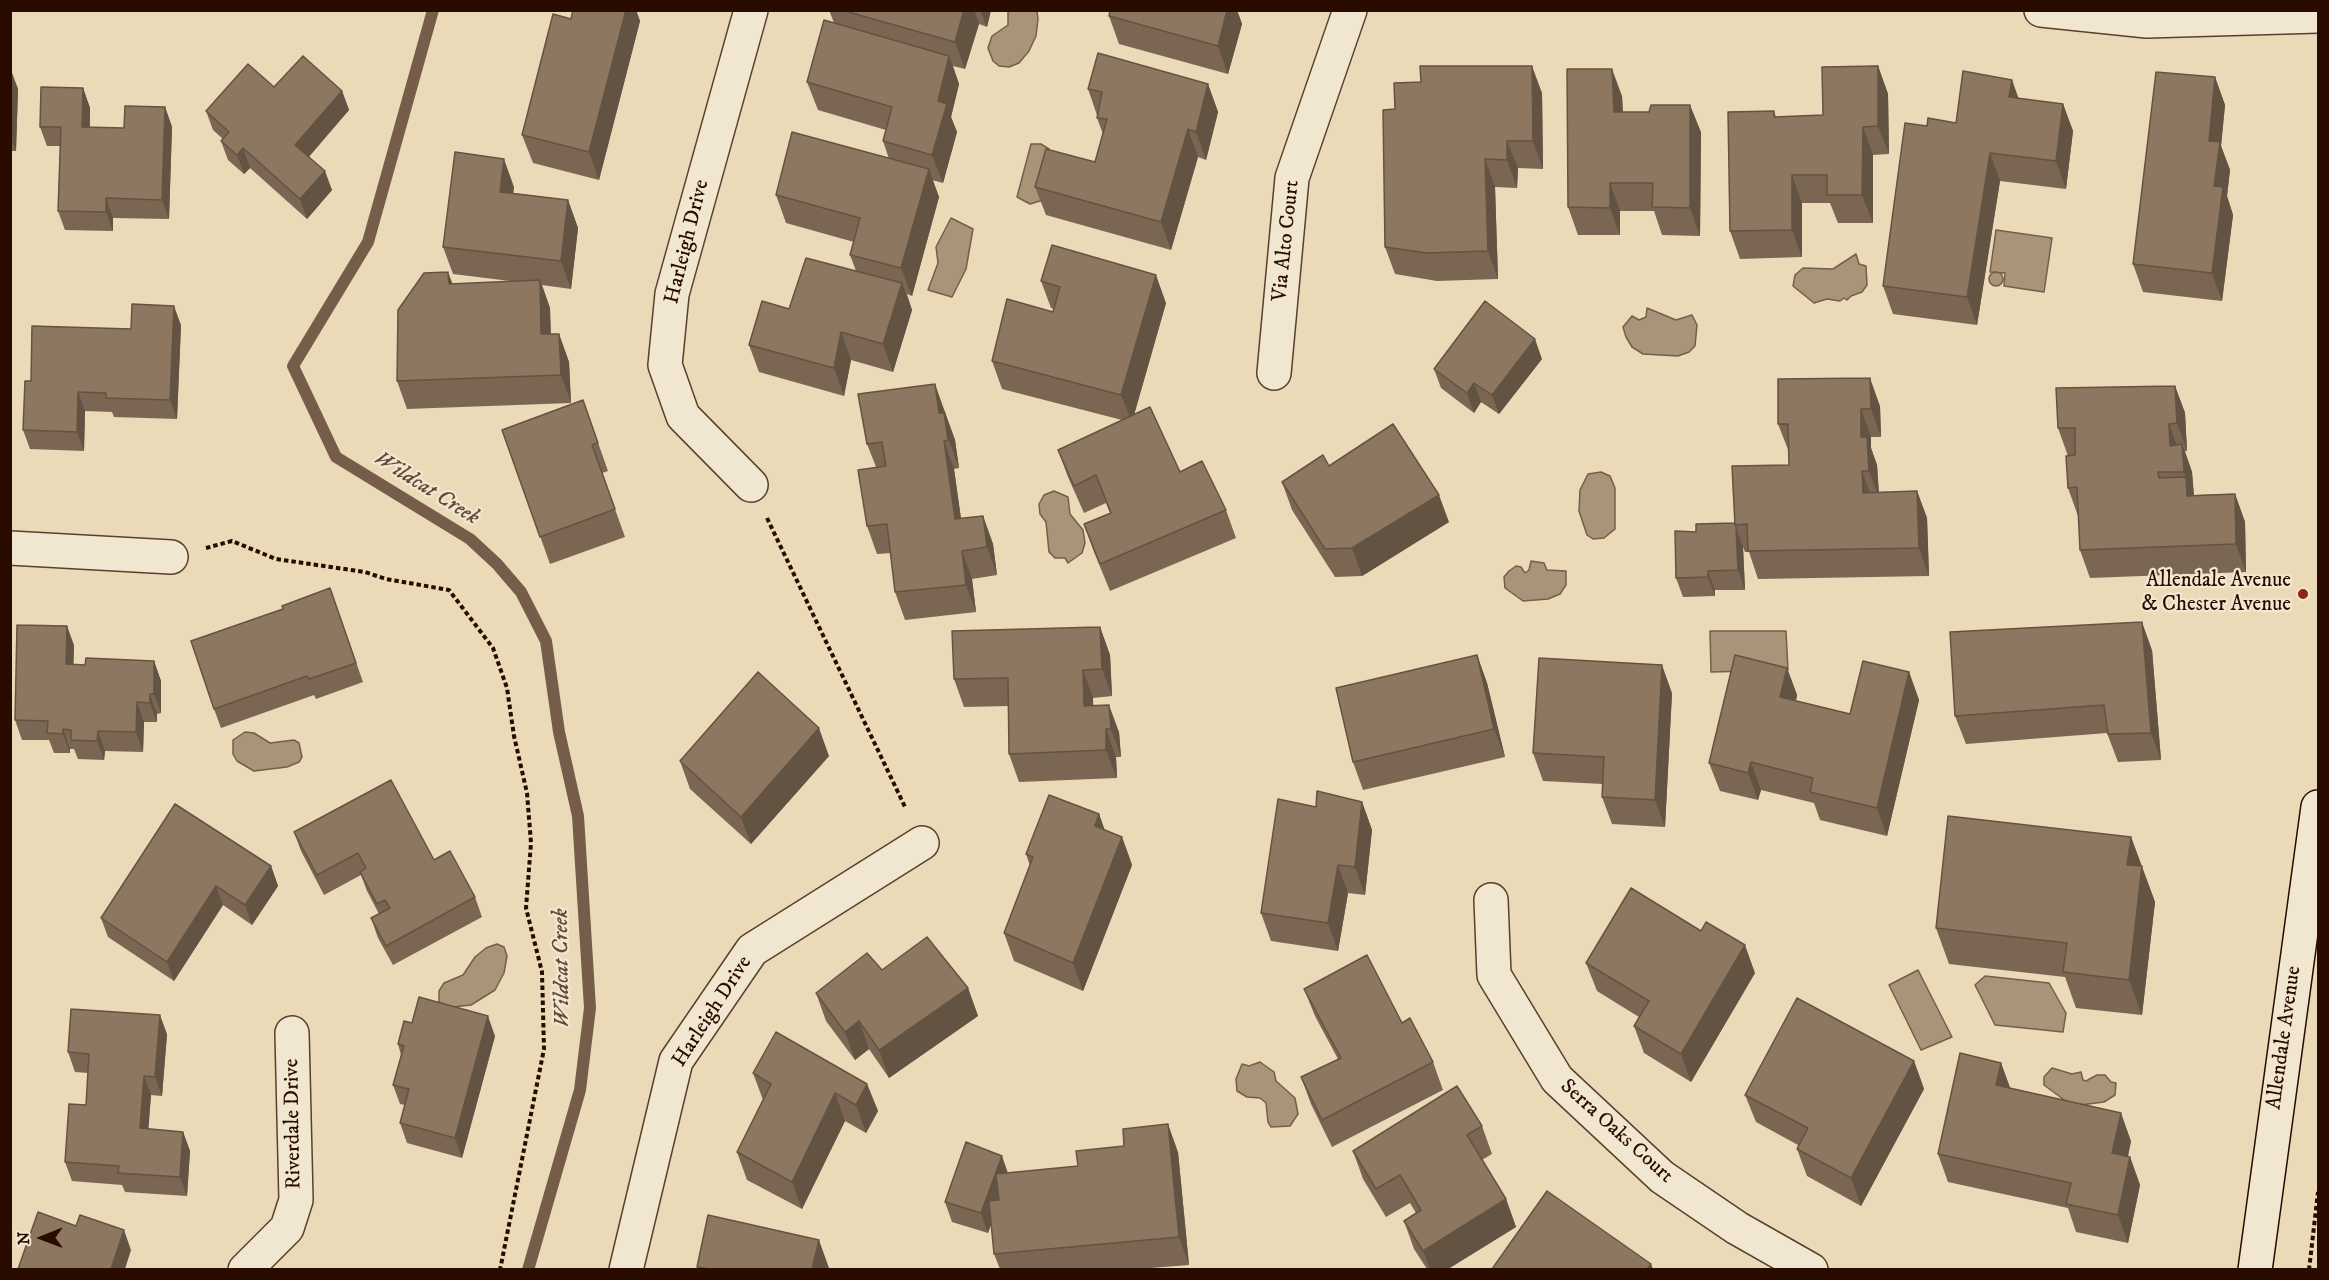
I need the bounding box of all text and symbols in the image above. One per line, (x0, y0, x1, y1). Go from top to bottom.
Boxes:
street label: Harleigh Drive (660, 177, 716, 307)
street label: Via Alto Court (1268, 179, 1306, 303)
water label: Wildcat Creek (368, 446, 484, 532)
place label: Allendale Avenue & Chester Avenue (2141, 569, 2291, 619)
marker: Allendale Avenue & Chester Avenue (2296, 587, 2310, 601)
water label: Wildcat Creek (549, 908, 577, 1028)
street label: Harleigh Drive (668, 952, 758, 1072)
street label: Allendale Avenue (2262, 965, 2308, 1111)
street label: Riverdale Drive (280, 1058, 308, 1190)
street label: Serra Oaks Court (1554, 1075, 1678, 1189)
north arrow (12, 1208, 72, 1268)
text: N (14, 1232, 34, 1245)

